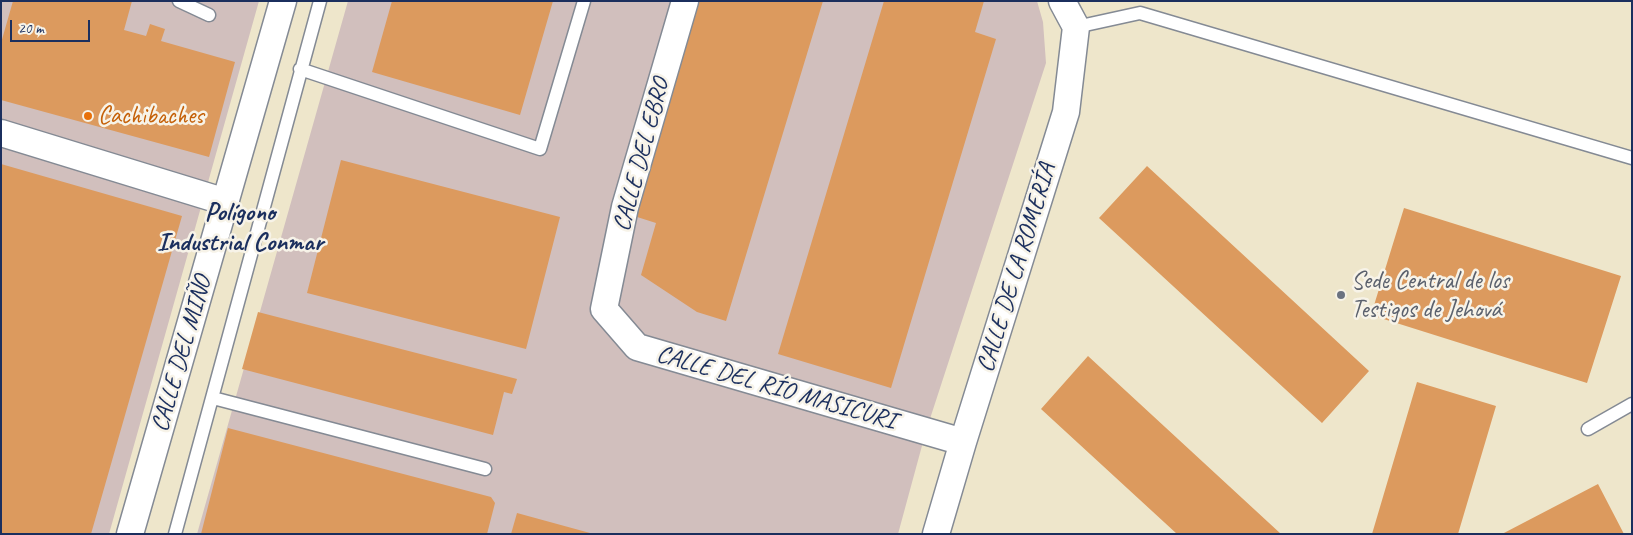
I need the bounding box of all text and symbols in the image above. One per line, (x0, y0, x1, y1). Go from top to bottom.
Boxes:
scale bar (12, 10, 92, 42)
text: 20 m (18, 19, 44, 38)
street label: CALLE DEL EBRO (607, 75, 677, 235)
place label: Cachibaches (98, 101, 204, 131)
marker: Cachibaches (82, 110, 94, 122)
street label: CALLE DE LA ROMERÍA (971, 160, 1063, 376)
district label: Polígono Industrial Conmar (157, 197, 323, 258)
place label: Sede Central de los Testigos de Jehová (1351, 266, 1509, 325)
street label: CALLE DEL MIÑO (145, 273, 219, 435)
marker: Sede Central de los Testigos de Jehová (1335, 289, 1347, 301)
street label: CALLE DEL RÍO MASICURI (653, 339, 899, 437)

